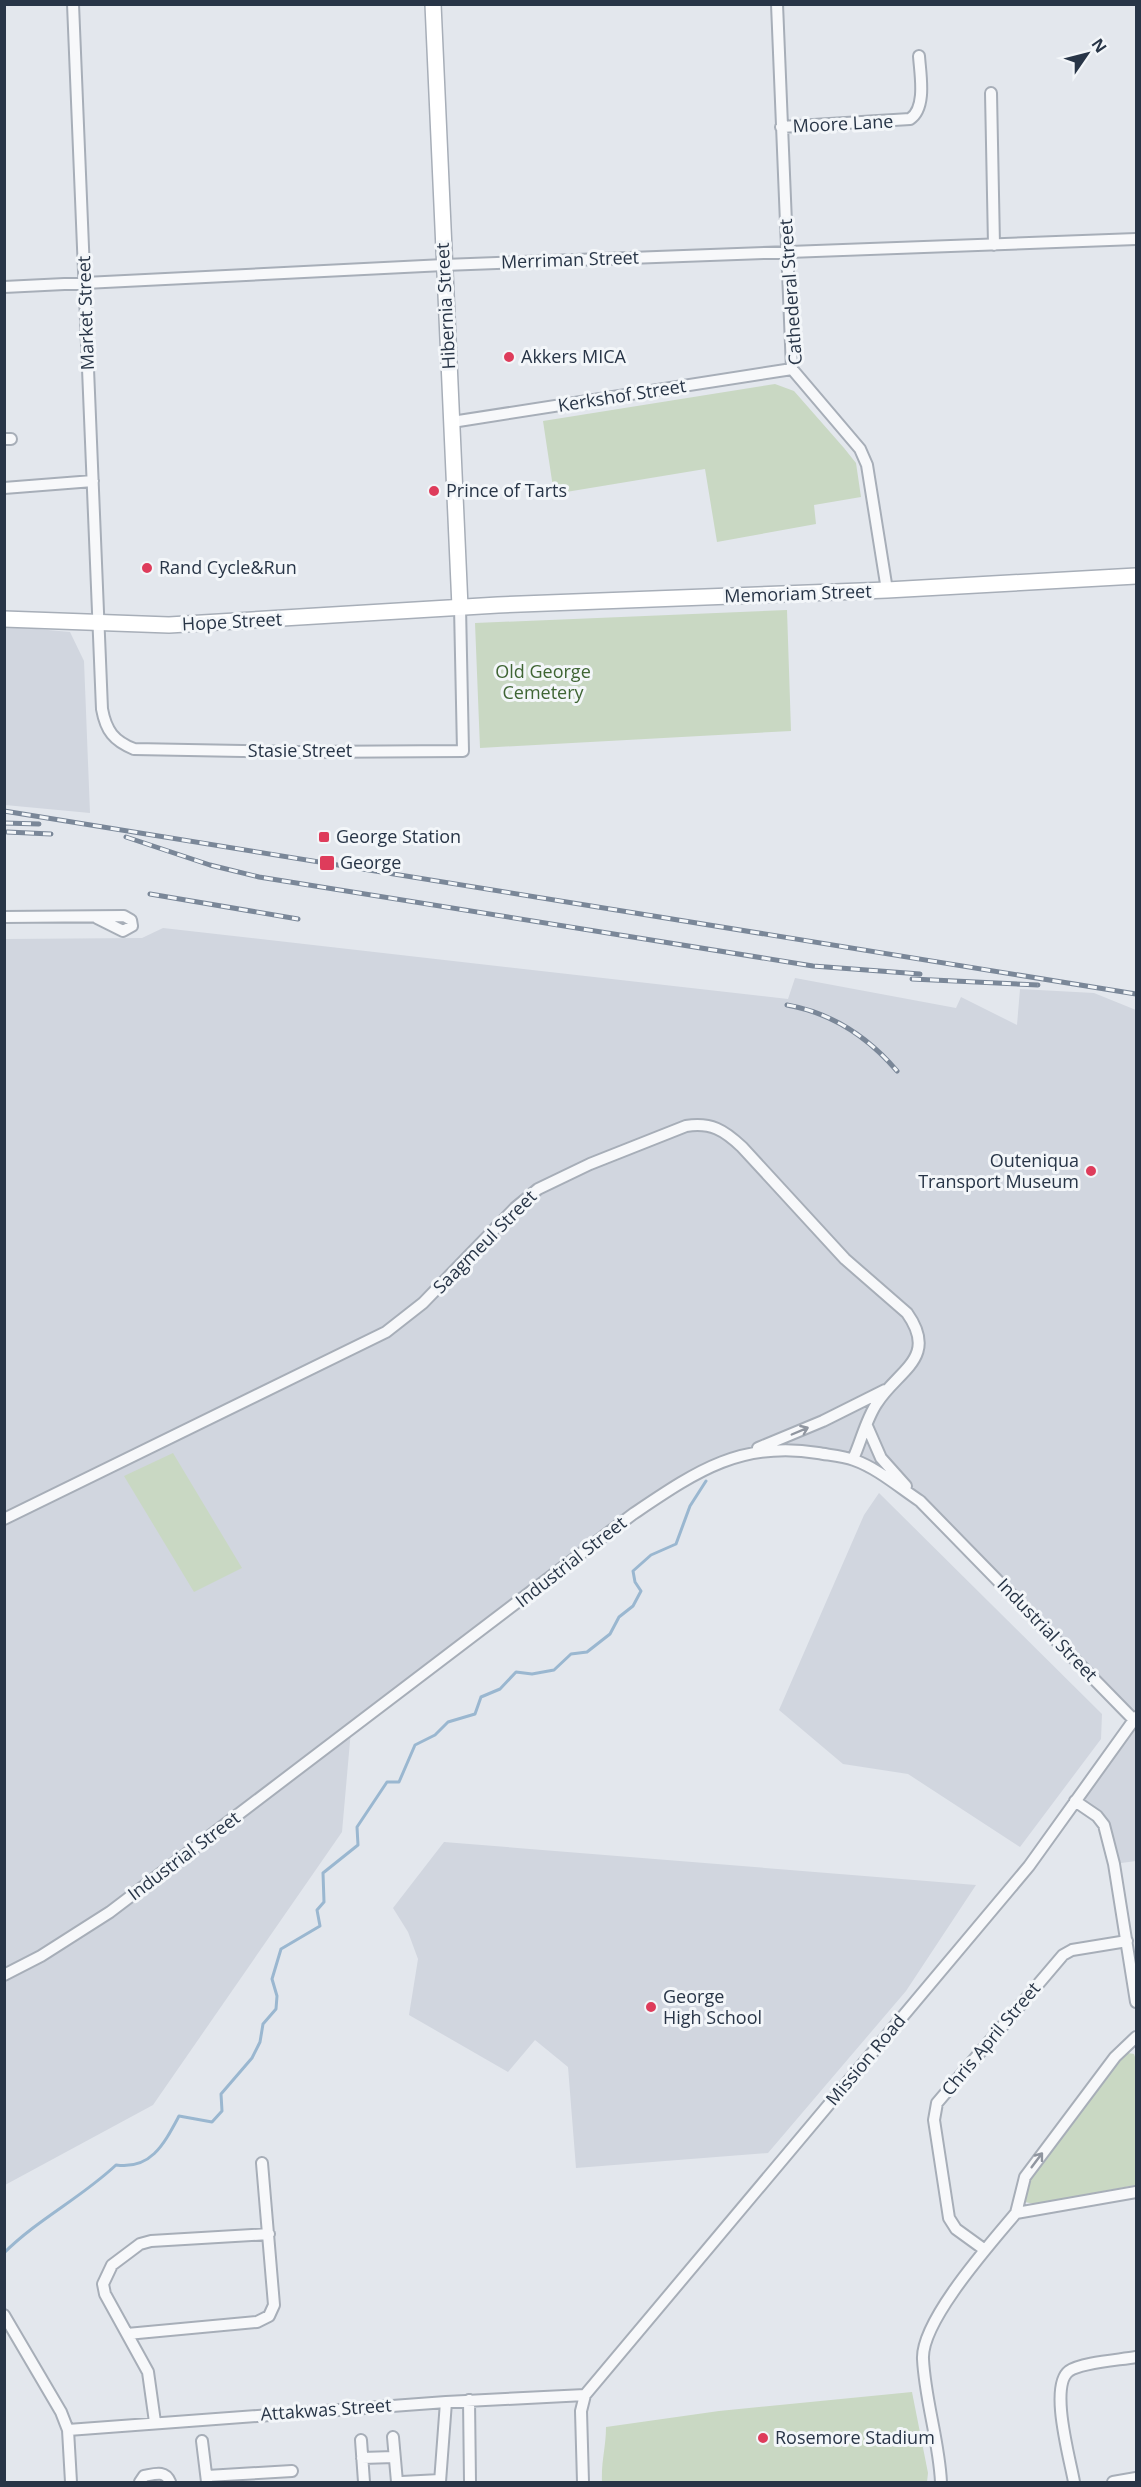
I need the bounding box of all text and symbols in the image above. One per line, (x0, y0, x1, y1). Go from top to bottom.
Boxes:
north arrow (1057, 24, 1117, 84)
text: N (1087, 34, 1112, 57)
street label: Moore Lane (792, 108, 894, 138)
street label: Cathederal Street (773, 218, 807, 366)
street label: Hibernia Street (430, 242, 460, 370)
street label: Merriman Street (500, 245, 639, 273)
street label: Market Street (71, 255, 99, 371)
place label: Akkers MICA (521, 344, 627, 368)
marker: Akkers MICA (502, 350, 516, 364)
street label: Kerkshof Street (556, 373, 688, 417)
place label: Prince of Tarts (446, 478, 567, 502)
marker: Prince of Tarts (427, 484, 441, 498)
place label: Rand Cycle&Run (159, 555, 297, 579)
marker: Rand Cycle&Run (140, 561, 154, 575)
street label: Memoriam Street (724, 578, 872, 608)
street label: Hope Street (181, 606, 283, 636)
park label: Old George Cemetery (495, 659, 591, 704)
street label: Stasie Street (248, 738, 352, 762)
place label: George Station (336, 824, 461, 848)
marker: George Station (317, 830, 331, 844)
place label: George (340, 850, 401, 874)
marker: George (318, 854, 336, 872)
place label: Outeniqua Transport Museum (918, 1148, 1079, 1193)
marker: Outeniqua Transport Museum (1084, 1164, 1098, 1178)
street label: Saagmeul Street (427, 1184, 541, 1298)
one-way arrow (791, 1425, 809, 1436)
street label: Industrial Street (510, 1510, 631, 1612)
street label: Industrial Street (992, 1573, 1103, 1686)
street label: Industrial Street (122, 1805, 244, 1905)
street label: Chris April Street (936, 1977, 1045, 2100)
place label: George High School (663, 1984, 762, 2029)
marker: George High School (644, 2000, 658, 2014)
street label: Mission Road (820, 2009, 910, 2110)
one-way arrow (1030, 2152, 1043, 2168)
street label: Attakwas Street (260, 2392, 392, 2426)
place label: Rosemore Stadium (775, 2425, 935, 2449)
marker: Rosemore Stadium (756, 2431, 770, 2445)

